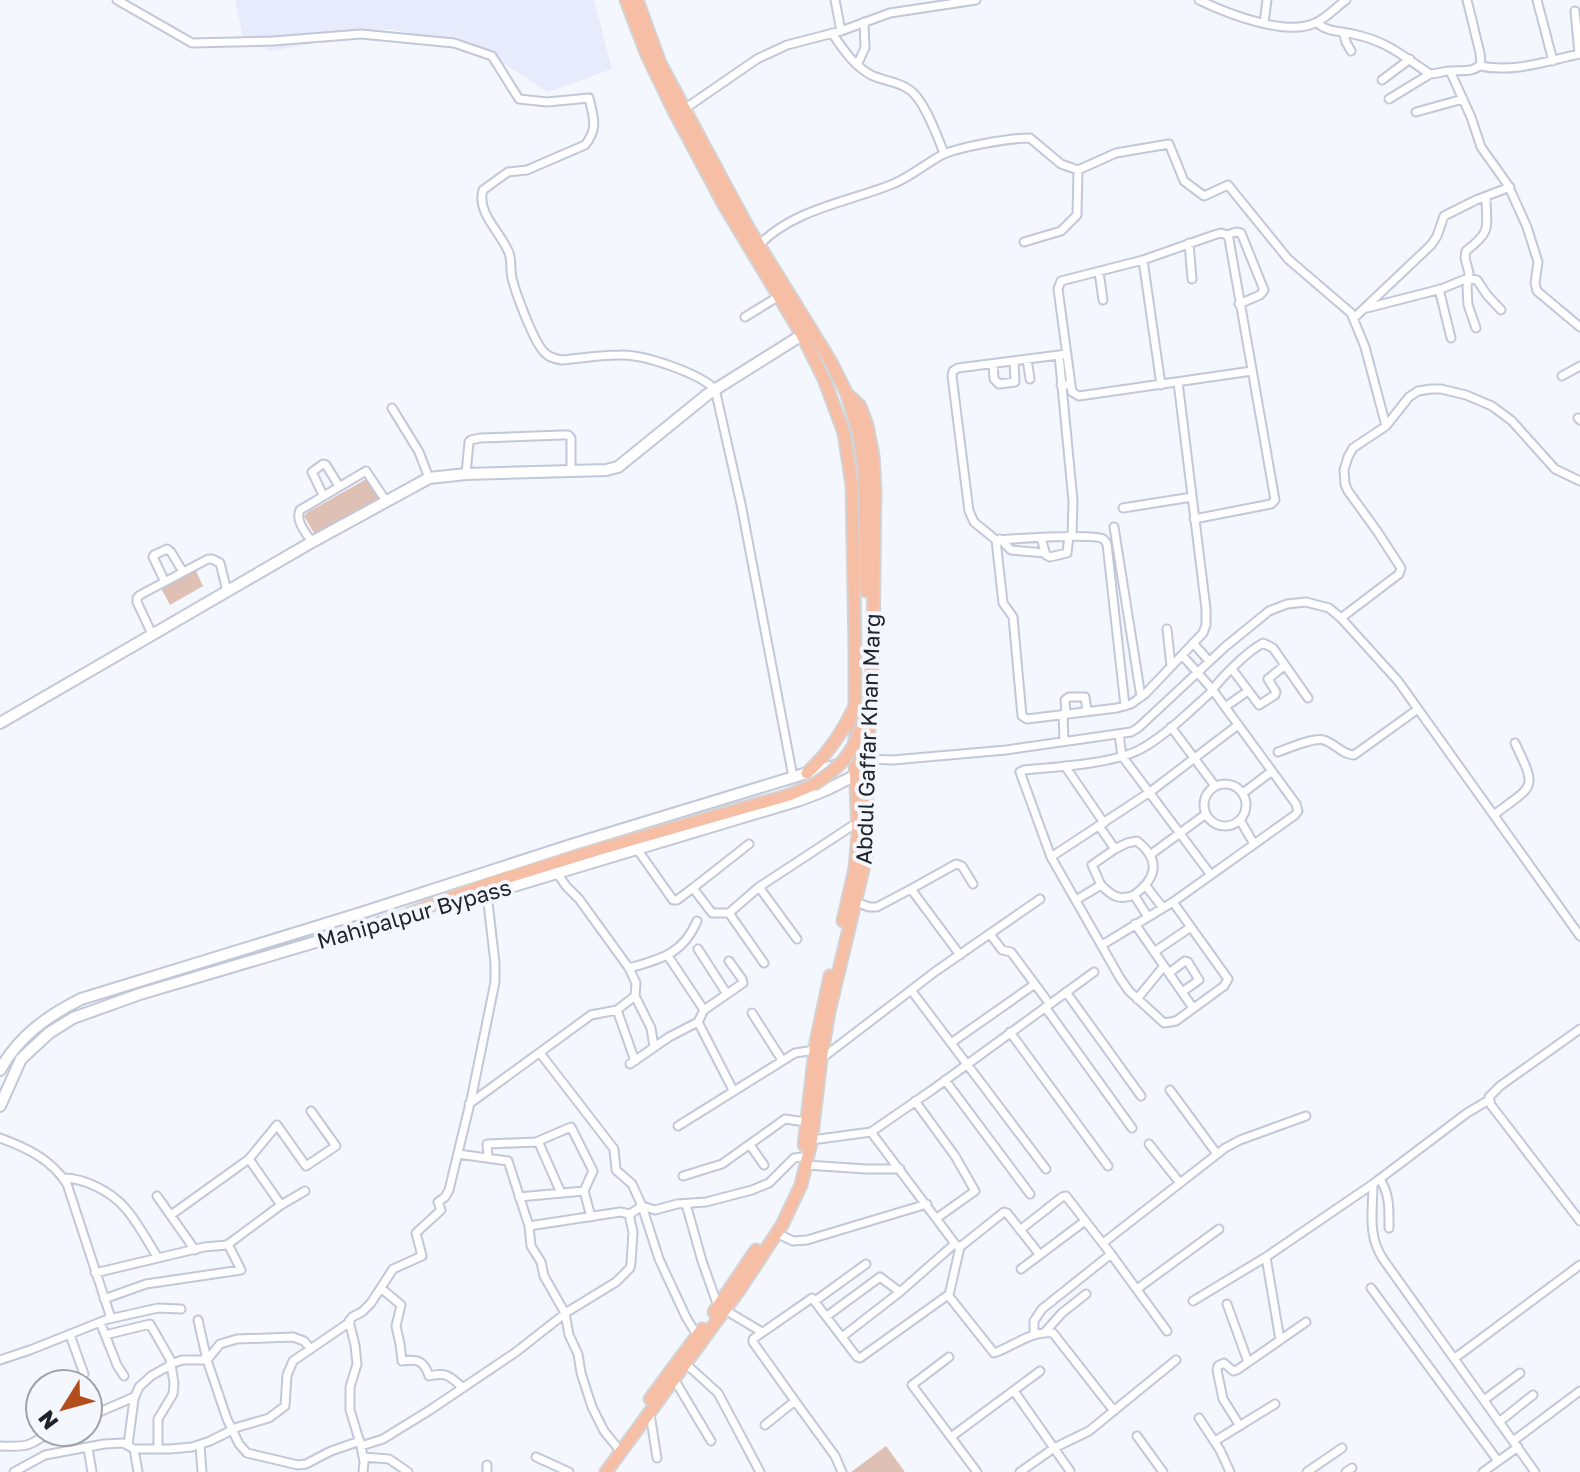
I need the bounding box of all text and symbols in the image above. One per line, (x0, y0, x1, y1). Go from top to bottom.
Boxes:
street label: Abdul Gaffar Khan Marg (850, 613, 885, 865)
street label: Mahipalpur Bypass (314, 873, 514, 954)
north arrow (24, 1368, 104, 1448)
text: N (32, 1406, 63, 1435)

